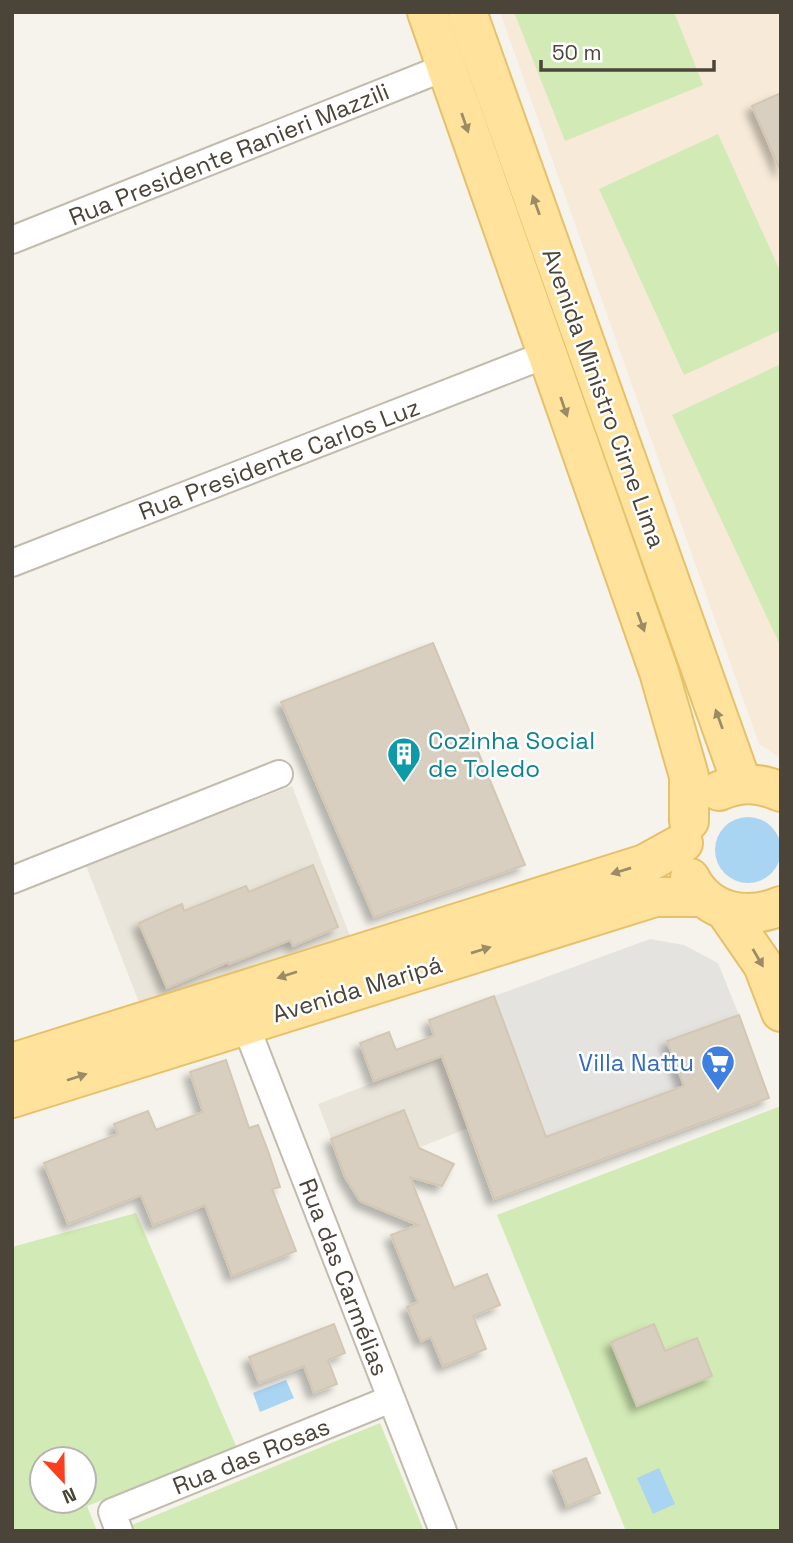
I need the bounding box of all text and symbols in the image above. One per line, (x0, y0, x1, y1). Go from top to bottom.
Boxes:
scale bar (541, 28, 714, 72)
text: 50 m (552, 39, 602, 66)
street label: Rua Presidente Ranieri Mazzili (64, 75, 394, 233)
one-way arrow (460, 113, 471, 134)
one-way arrow (530, 194, 541, 215)
street label: Avenida Ministro Cirne Lima (535, 244, 673, 552)
street label: Rua Presidente Carlos Luz (134, 391, 424, 527)
one-way arrow (559, 397, 570, 418)
one-way arrow (635, 611, 646, 632)
one-way arrow (713, 709, 724, 730)
place label: Cozinha Social de Toledo (428, 725, 595, 784)
building icon: Cozinha Social de Toledo (385, 735, 423, 784)
one-way arrow (610, 867, 631, 877)
one-way arrow (471, 945, 492, 955)
street label: Avenida Maripá (268, 948, 446, 1030)
one-way arrow (752, 949, 764, 968)
one-way arrow (276, 970, 297, 981)
supermarket icon: Villa Nattu (699, 1043, 737, 1092)
place label: Villa Nattu (578, 1047, 694, 1078)
one-way arrow (67, 1072, 88, 1082)
street label: Rua das Carmélias (292, 1174, 396, 1380)
street label: Rua das Rosas (168, 1410, 334, 1502)
north arrow (28, 1445, 98, 1515)
text: N (59, 1481, 80, 1509)

